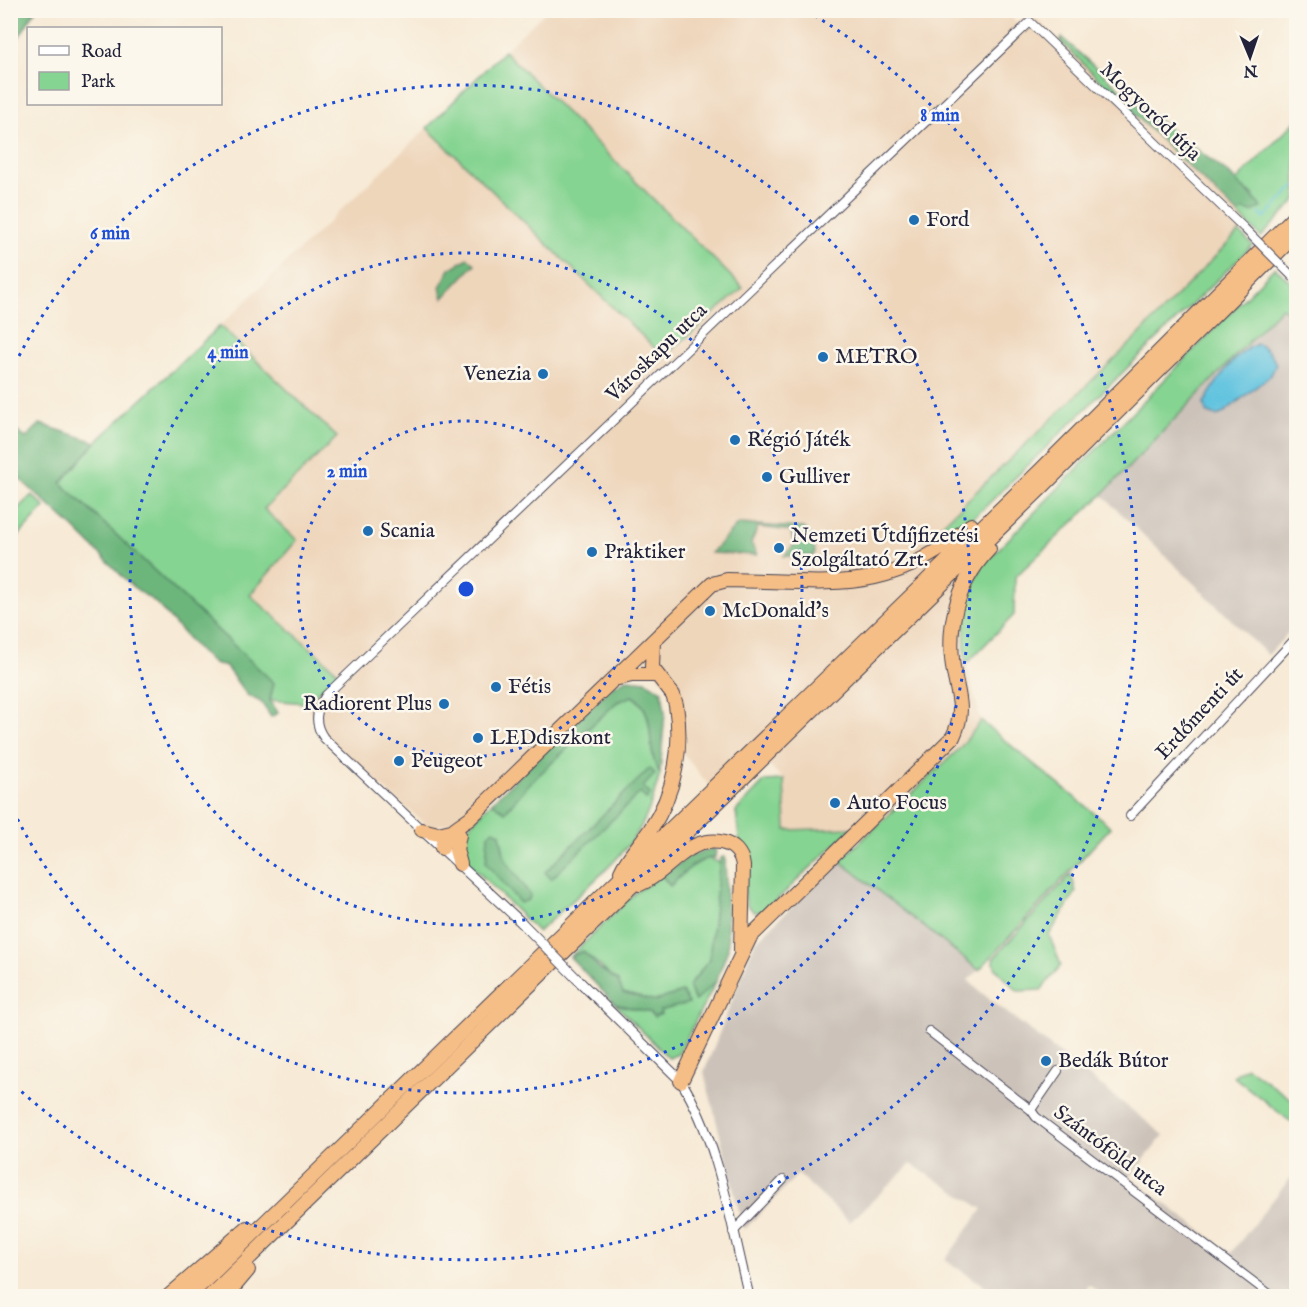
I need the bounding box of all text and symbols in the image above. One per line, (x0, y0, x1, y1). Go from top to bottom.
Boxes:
legend (27, 27, 222, 105)
north arrow (1220, 27, 1280, 87)
text: Road (81, 41, 122, 64)
street label: Mogyoród útja (1093, 57, 1207, 168)
text: N (1243, 60, 1259, 80)
text: Park (81, 71, 116, 94)
text: 8 min (920, 105, 960, 128)
place label: Ford (926, 207, 970, 234)
marker: Ford (907, 213, 921, 227)
text: 6 min (90, 223, 130, 246)
street label: Városkapu utca (600, 297, 714, 409)
text: 4 min (207, 342, 249, 365)
place label: METRO (835, 344, 918, 371)
marker: METRO (816, 350, 830, 364)
place label: Venezia (462, 361, 532, 388)
marker: Venezia (536, 367, 550, 381)
place label: Régió Játék (747, 427, 851, 454)
marker: Régió Játék (728, 433, 742, 447)
text: 2 min (327, 461, 368, 484)
place label: Gulliver (779, 464, 850, 491)
marker: Gulliver (760, 470, 774, 484)
place label: Scania (380, 518, 436, 545)
place label: Nemzeti Útdíjfizetési Szolgáltató Zrt. (791, 523, 979, 574)
marker: Scania (361, 524, 375, 538)
place label: Praktiker (604, 539, 686, 566)
marker: Nemzeti Útdíjfizetési Szolgáltató Zrt. (772, 541, 786, 555)
marker: Praktiker (585, 545, 599, 559)
centre of rings (456, 579, 476, 599)
place label: McDonald's (722, 598, 829, 625)
marker: McDonald's (703, 604, 717, 618)
street label: Erdőmenti út (1150, 662, 1250, 766)
place label: Fétis (508, 674, 551, 701)
marker: Fétis (489, 680, 503, 694)
place label: Radiorent Plus (303, 691, 432, 718)
marker: Radiorent Plus (437, 697, 451, 711)
place label: LEDdiszkont (490, 725, 611, 752)
marker: LEDdiszkont (471, 731, 485, 745)
place label: Peugeot (411, 748, 483, 775)
marker: Peugeot (392, 754, 406, 768)
place label: Auto Focus (846, 790, 947, 817)
marker: Auto Focus (828, 796, 842, 810)
place label: Bedák Bútor (1058, 1048, 1169, 1075)
marker: Bedák Bútor (1039, 1054, 1053, 1068)
street label: Szántóföld utca (1048, 1099, 1173, 1203)

